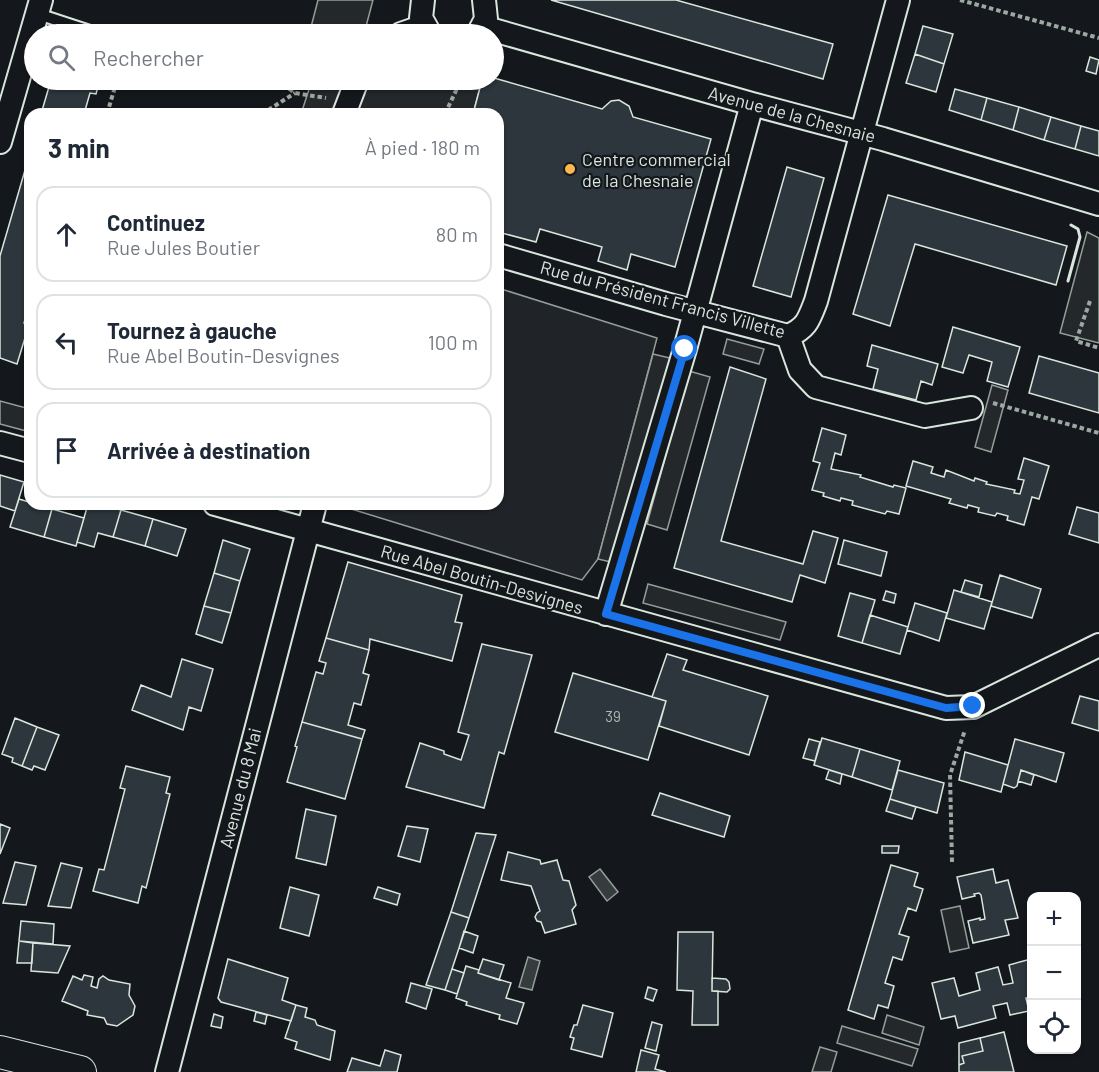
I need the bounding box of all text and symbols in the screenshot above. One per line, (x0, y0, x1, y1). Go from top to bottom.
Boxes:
search box (24, 24, 504, 90)
icon: search (45, 41, 78, 74)
text: Rechercher (93, 44, 204, 70)
street label: Avenue de la Chesnaie (706, 81, 878, 147)
text: 3 min (48, 132, 110, 163)
text: À pied · 180 m (365, 135, 480, 159)
place label: Centre commercial de la Chesnaie (582, 148, 731, 191)
marker: Centre commercial de la Chesnaie (563, 162, 577, 176)
text: Continuez (107, 209, 205, 235)
icon: ahead (50, 218, 83, 251)
text: 80 m (436, 222, 478, 246)
text: Rue Jules Boutier (107, 235, 260, 259)
street label: Rue du Président Francis Villette (538, 256, 788, 342)
text: Tournez à gauche (107, 317, 277, 343)
icon: left (50, 326, 83, 359)
text: 100 m (428, 330, 478, 354)
route start (671, 335, 697, 361)
text: Rue Abel Boutin-Desvignes (107, 343, 340, 367)
icon: arrive (50, 434, 83, 467)
text: Arrivée à destination (107, 437, 310, 463)
street label: Rue Abel Boutin-Desvignes (378, 540, 586, 618)
route end (959, 692, 985, 718)
house number: 39 (605, 707, 621, 725)
street label: Avenue du 8 Mai (214, 725, 266, 851)
map controls (1027, 892, 1081, 1054)
button: + (1027, 892, 1081, 946)
button: − (1027, 946, 1081, 1000)
button: locate (1027, 1000, 1081, 1054)

